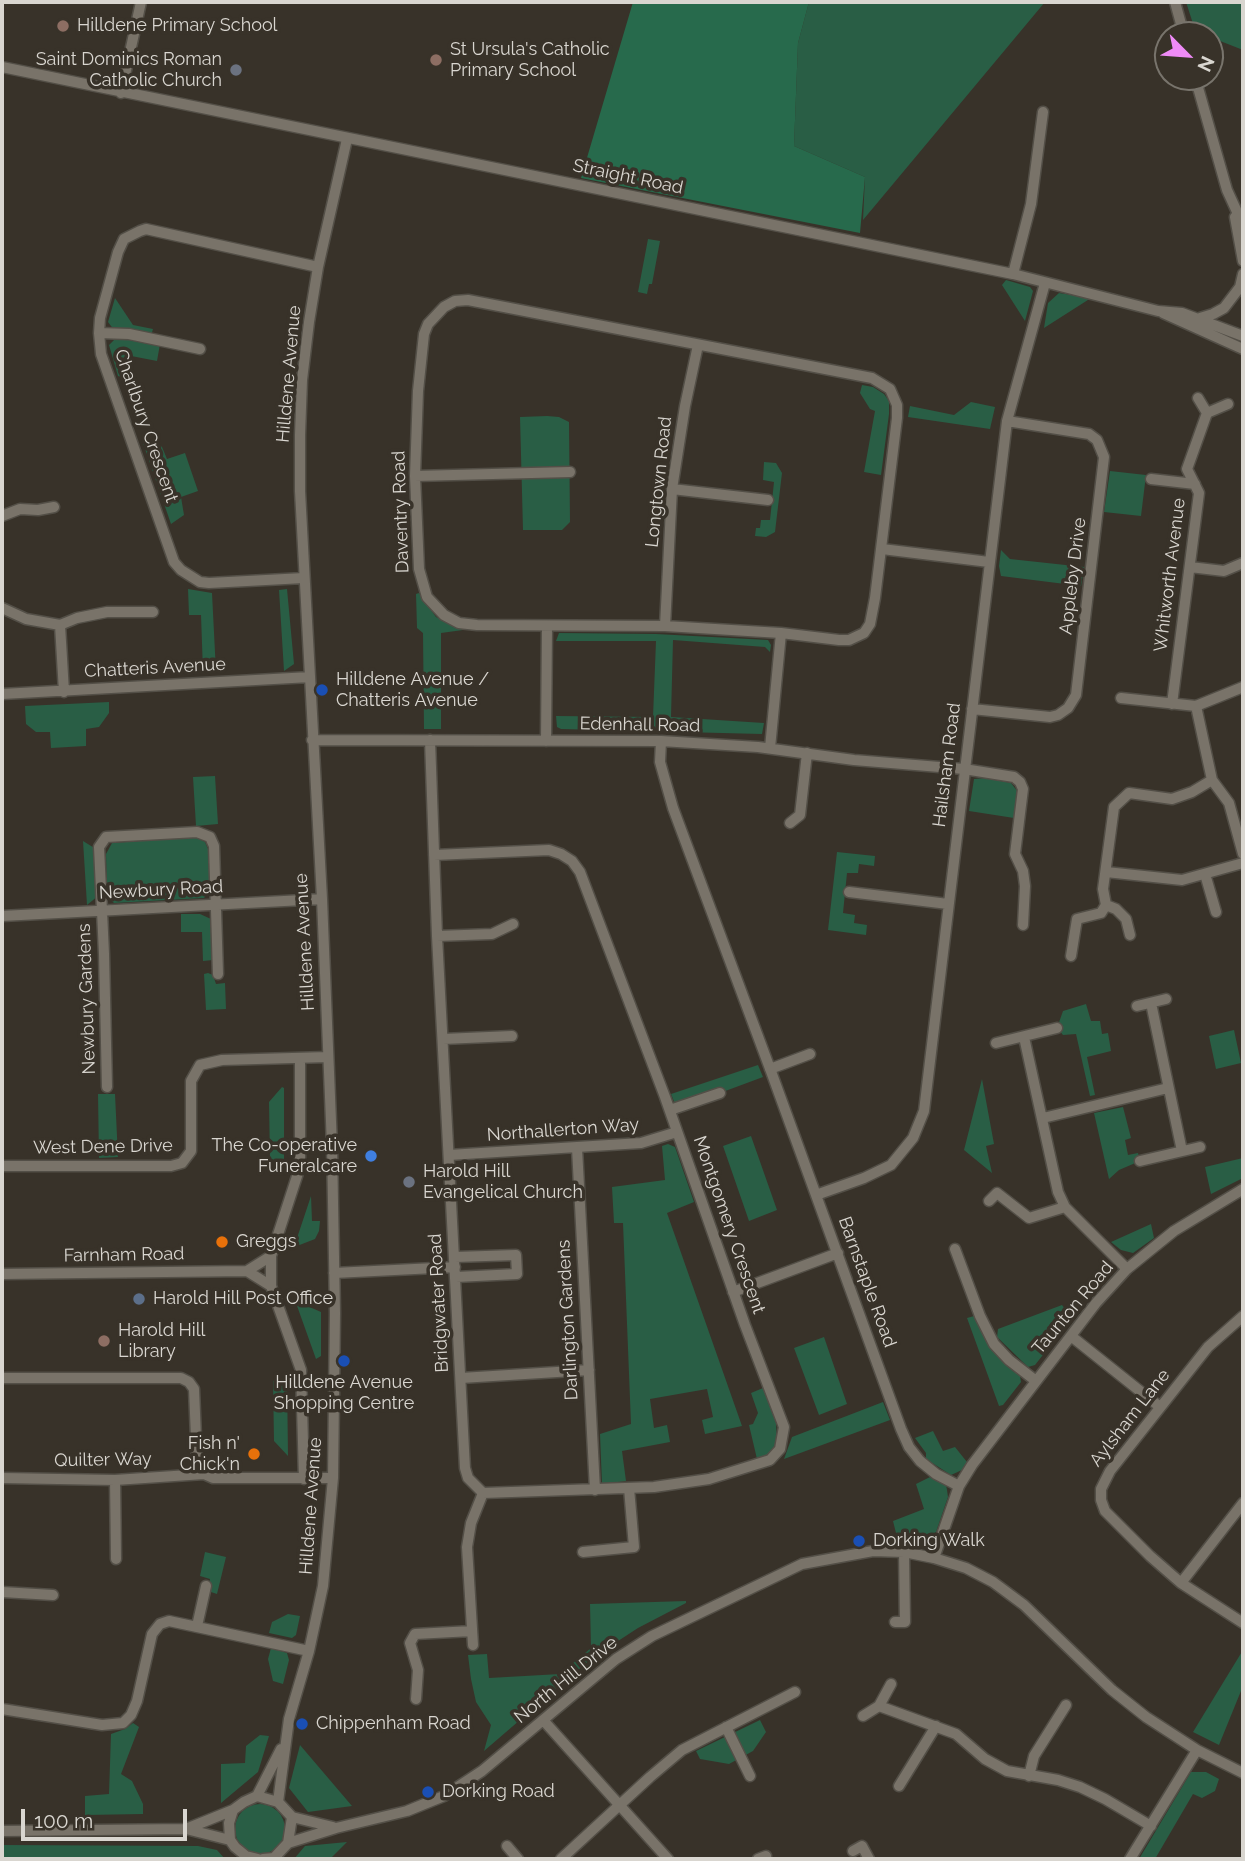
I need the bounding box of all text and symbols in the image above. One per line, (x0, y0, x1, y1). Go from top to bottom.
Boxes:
place label: Hilldene Primary School (77, 15, 277, 37)
marker: Hilldene Primary School (55, 18, 71, 34)
north arrow (1154, 21, 1224, 91)
place label: St Ursula's Catholic Primary School (450, 39, 610, 82)
place label: Saint Dominics Roman Catholic Church (36, 49, 222, 92)
marker: St Ursula's Catholic Primary School (428, 52, 444, 68)
text: N (1193, 53, 1219, 75)
marker: Saint Dominics Roman Catholic Church (228, 62, 244, 78)
street label: Straight Road (571, 155, 685, 199)
street label: Hilldene Avenue (272, 305, 306, 443)
street label: Charlbury Crescent (110, 346, 182, 506)
street label: Longtown Road (641, 415, 677, 549)
street label: Daventry Road (388, 450, 414, 574)
street label: Whitworth Avenue (1150, 497, 1190, 653)
street label: Appleby Drive (1055, 516, 1091, 636)
street label: Chatteris Avenue (84, 654, 226, 682)
place label: Hilldene Avenue / Chatteris Avenue (336, 669, 489, 712)
marker: Hilldene Avenue / Chatteris Avenue (314, 682, 330, 698)
street label: Hailsham Road (929, 702, 965, 828)
street label: Edenhall Road (579, 713, 701, 737)
street label: Hilldene Avenue (291, 873, 319, 1011)
street label: Newbury Road (98, 876, 224, 904)
street label: Newbury Gardens (74, 923, 100, 1075)
street label: Northallerton Way (486, 1114, 640, 1146)
street label: Montgomery Crescent (688, 1133, 770, 1317)
street label: West Dene Drive (33, 1135, 173, 1159)
place label: The Co-operative Funeralcare (212, 1135, 357, 1178)
marker: The Co-operative Funeralcare (363, 1148, 379, 1164)
place label: Harold Hill Evangelical Church (423, 1161, 583, 1204)
marker: Harold Hill Evangelical Church (401, 1174, 417, 1190)
street label: Barnstaple Road (833, 1214, 901, 1350)
place label: Greggs (236, 1231, 296, 1253)
street label: Bridgwater Road (425, 1233, 453, 1373)
marker: Greggs (214, 1234, 230, 1250)
street label: Darlington Gardens (553, 1239, 583, 1401)
street label: Farnham Road (63, 1243, 185, 1267)
street label: Taunton Road (1028, 1257, 1118, 1359)
place label: Harold Hill Post Office (153, 1288, 333, 1310)
marker: Harold Hill Post Office (131, 1291, 147, 1307)
place label: Harold Hill Library (118, 1320, 205, 1362)
marker: Harold Hill Library (96, 1333, 112, 1349)
marker: Hilldene Avenue Shopping Centre (336, 1353, 352, 1369)
street label: Aylsham Lane (1085, 1365, 1175, 1471)
place label: Hilldene Avenue Shopping Centre (274, 1372, 414, 1414)
place label: Fish n' Chick'n (180, 1433, 240, 1476)
street label: Hilldene Avenue (295, 1437, 327, 1575)
marker: Fish n' Chick'n (246, 1446, 262, 1462)
street label: Quilter Way (54, 1448, 152, 1472)
place label: Dorking Walk (873, 1530, 985, 1552)
marker: Dorking Walk (851, 1533, 867, 1549)
street label: North Hill Drive (510, 1632, 622, 1728)
place label: Chippenham Road (316, 1713, 471, 1735)
marker: Chippenham Road (294, 1716, 310, 1732)
place label: Dorking Road (442, 1781, 555, 1803)
marker: Dorking Road (420, 1784, 436, 1800)
scale bar (24, 1794, 191, 1838)
text: 100 m (34, 1808, 93, 1833)

